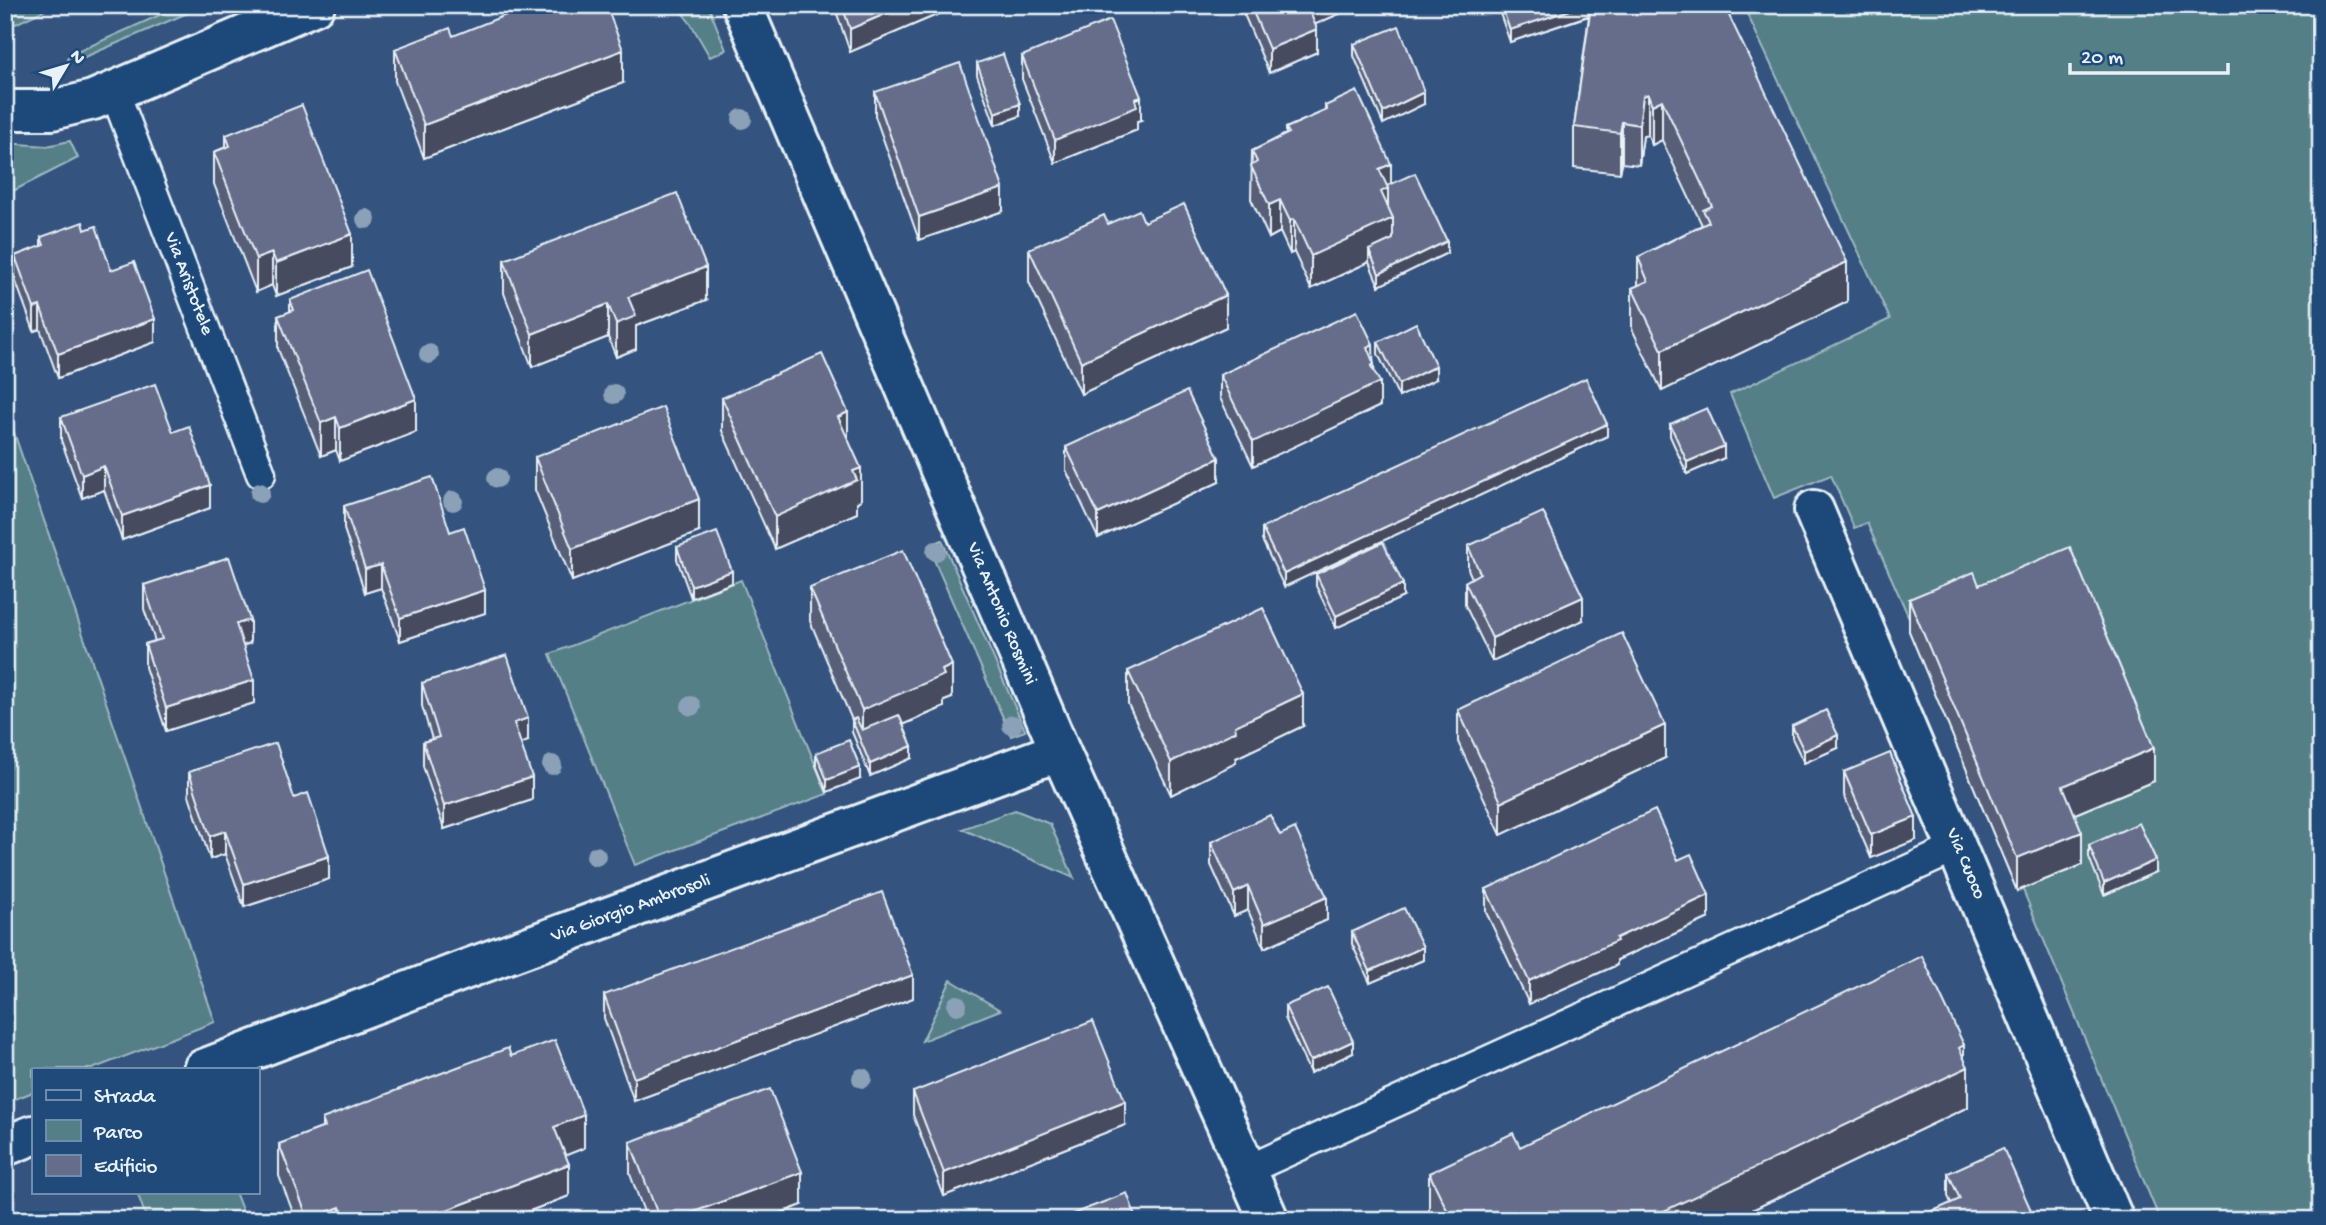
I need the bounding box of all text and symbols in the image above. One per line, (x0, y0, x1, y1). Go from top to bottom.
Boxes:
north arrow (32, 32, 102, 102)
scale bar (2070, 32, 2228, 76)
text: N (64, 46, 90, 70)
text: 20 m (2081, 47, 2123, 72)
street label: Via Aristotele (158, 229, 218, 339)
street label: Via Antonio Rosmini (960, 538, 1041, 689)
street label: Via Cuoco (1939, 824, 1990, 903)
street label: Via Giorgio Ambrosoli (547, 869, 714, 949)
legend (32, 1068, 259, 1194)
text: Strada (94, 1086, 157, 1111)
text: Parco (93, 1122, 143, 1147)
text: Edificio (94, 1156, 158, 1181)

